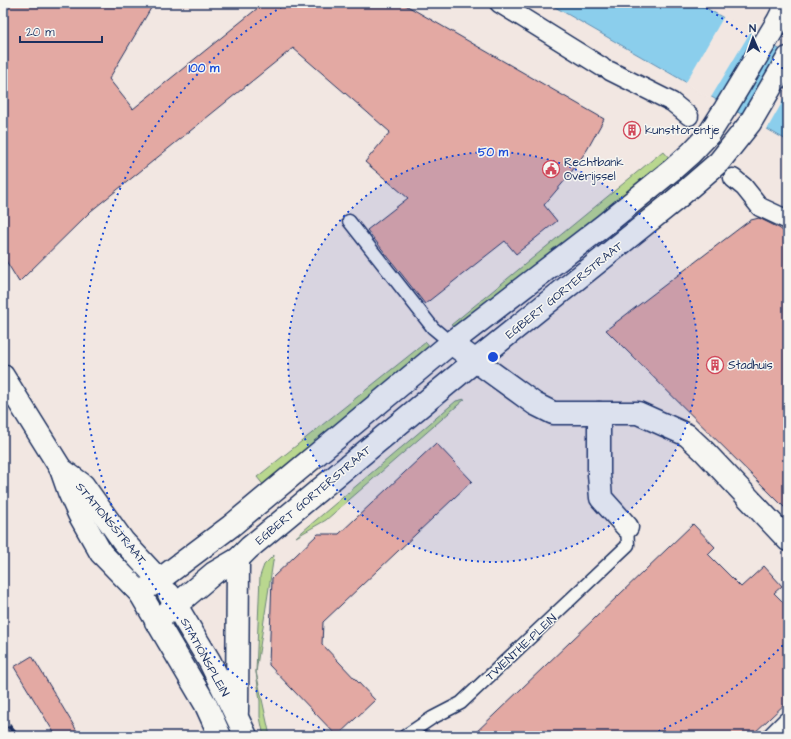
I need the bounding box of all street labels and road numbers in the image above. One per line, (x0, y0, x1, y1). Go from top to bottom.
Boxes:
street label: EGBERT GORTERSTRAAT (502, 237, 627, 343)
street label: EGBERT GORTERSTRAAT (252, 441, 375, 549)
street label: STATIONSSTRAAT (71, 479, 150, 568)
street label: TWENTHE-PLEIN (482, 610, 561, 685)
street label: STATIONSPLEIN (176, 615, 234, 700)

